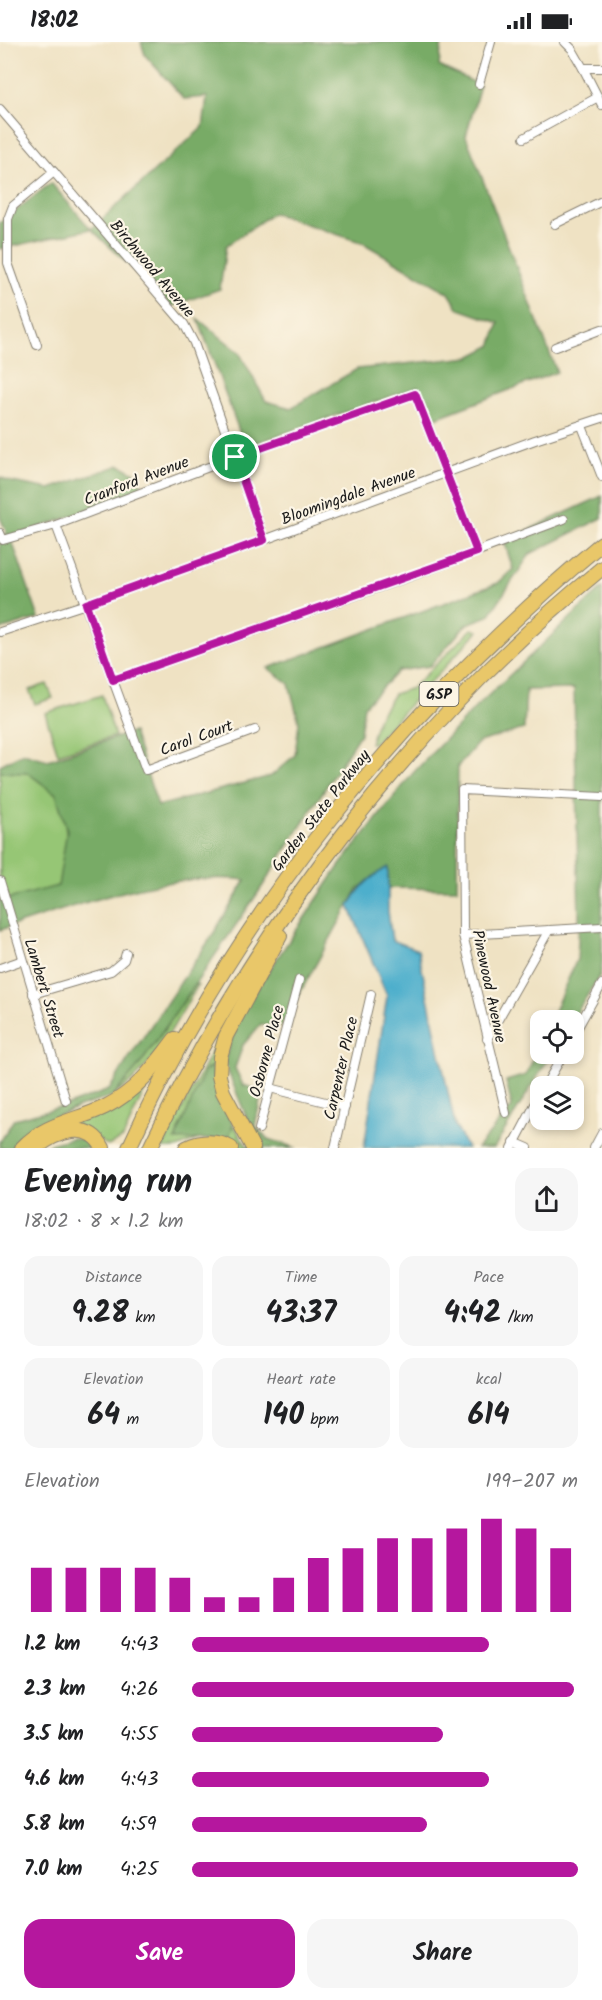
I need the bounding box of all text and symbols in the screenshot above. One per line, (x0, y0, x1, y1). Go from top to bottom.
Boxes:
text: 18:02 (30, 4, 79, 39)
street label: Birchwood Avenue (103, 214, 201, 324)
pin (209, 431, 260, 482)
icon: arrive (218, 440, 251, 473)
street label: Cranford Avenue (80, 450, 193, 513)
street label: Bloomingdale Avenue (278, 460, 419, 532)
road number: GSP (420, 682, 458, 706)
street label: Carol Court (157, 713, 237, 763)
street label: Garden State Parkway (265, 744, 377, 878)
street label: Pinewood Avenue (464, 927, 513, 1045)
street label: Lambert Street (17, 936, 71, 1042)
street label: Osborne Place (243, 1003, 292, 1100)
map controls (530, 1010, 584, 1130)
button: locate (530, 1010, 584, 1064)
street label: Carpenter Place (317, 1014, 365, 1122)
button: layers (530, 1076, 584, 1130)
text: Evening run (24, 1157, 192, 1210)
button: share (515, 1168, 578, 1231)
text: 18:02 · 8 × 1.2 km (24, 1206, 183, 1238)
text: Distance (85, 1265, 142, 1290)
text: Time (285, 1265, 317, 1290)
text: Pace (473, 1265, 504, 1290)
text: 9.28 (71, 1290, 129, 1338)
text: 43:37 (266, 1290, 336, 1338)
text: 4:42 (444, 1290, 501, 1338)
text: km (129, 1305, 155, 1330)
text: /km (501, 1305, 534, 1330)
text: Elevation (83, 1367, 144, 1392)
text: Heart rate (266, 1367, 336, 1392)
text: kcal (476, 1367, 502, 1392)
text: 64 (87, 1392, 120, 1440)
text: 140 (263, 1392, 304, 1440)
text: 614 (468, 1392, 510, 1440)
text: m (120, 1407, 139, 1432)
text: bpm (304, 1407, 339, 1432)
text: Elevation (24, 1466, 100, 1498)
text: 199–207 m (485, 1466, 578, 1498)
text: 1.2 km (24, 1629, 80, 1661)
text: 4:43 (120, 1629, 158, 1661)
text: 2.3 km (24, 1674, 85, 1706)
text: 4:26 (120, 1674, 159, 1706)
text: 3.5 km (24, 1719, 84, 1751)
text: 4:55 (120, 1719, 157, 1751)
text: 4.6 km (24, 1764, 84, 1796)
text: 4:43 (120, 1764, 158, 1796)
text: 5.8 km (24, 1809, 85, 1841)
text: 4:59 (120, 1809, 156, 1841)
text: 7.0 km (24, 1854, 82, 1886)
text: 4:25 (120, 1854, 158, 1886)
button: Save (24, 1919, 295, 1988)
button: Share (307, 1919, 578, 1988)

